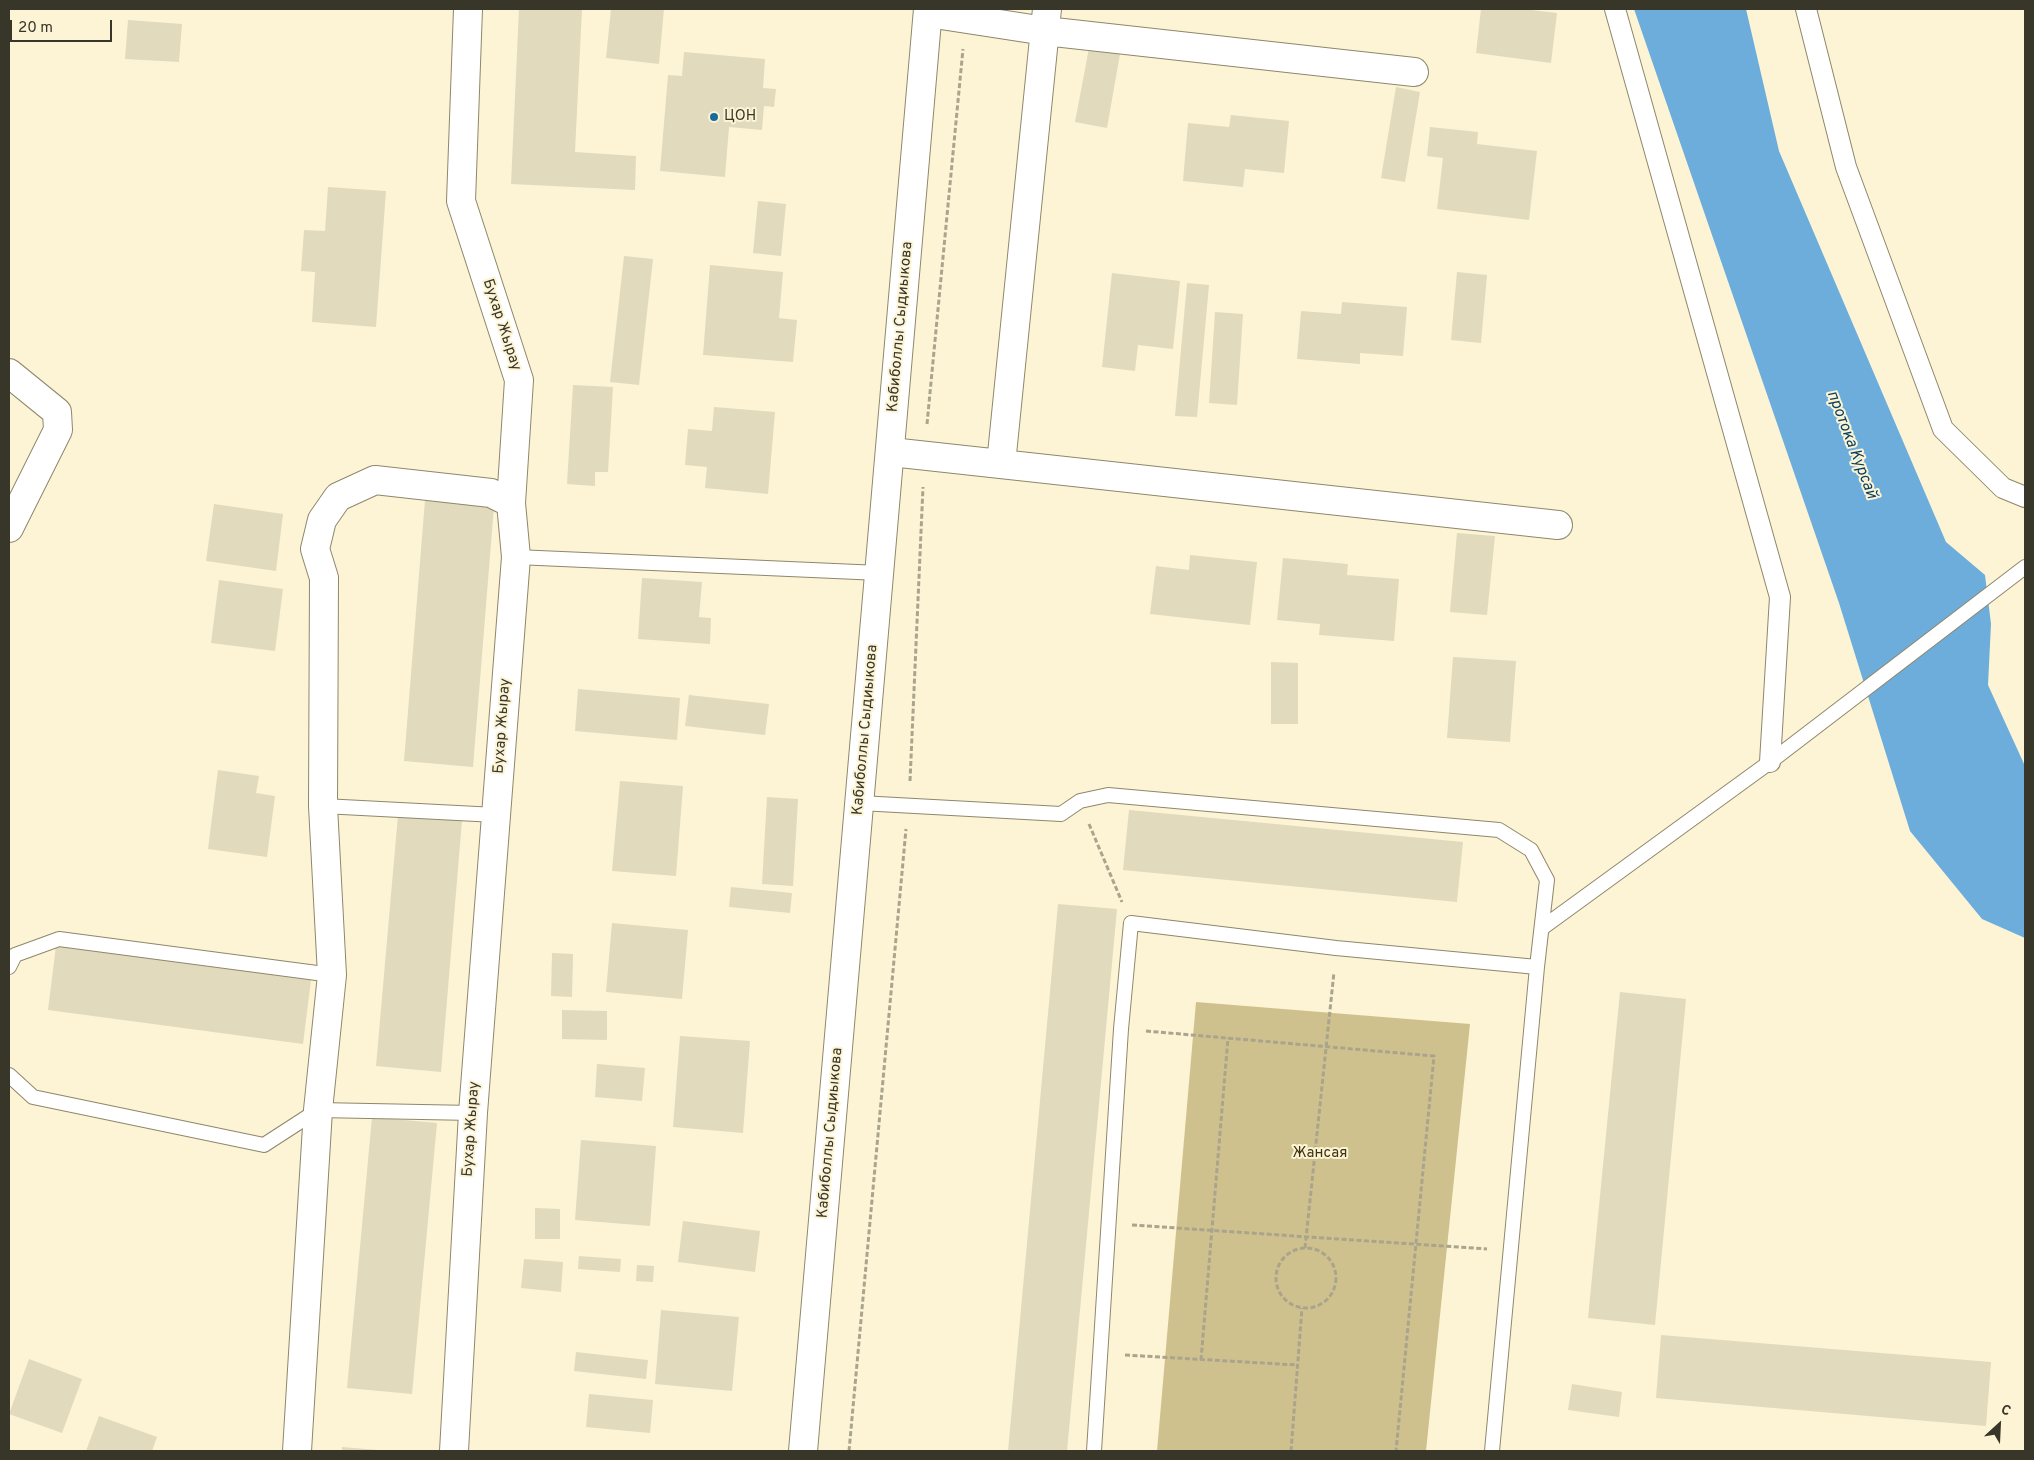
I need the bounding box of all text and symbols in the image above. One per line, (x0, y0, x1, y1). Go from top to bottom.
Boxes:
scale bar (12, 10, 115, 42)
text: 20 m (18, 19, 53, 38)
place label: ЦОН (724, 108, 756, 126)
marker: ЦОН (708, 111, 720, 123)
street label: Кабиболлы Сыдиыкова (885, 241, 917, 413)
street label: Бухар Жырау (478, 277, 524, 373)
water label: протока Курсай (1822, 388, 1880, 502)
street label: Кабиболлы Сыдиыкова (850, 644, 882, 816)
street label: Бухар Жырау (491, 678, 515, 774)
street label: Кабиболлы Сыдиыкова (815, 1047, 847, 1219)
street label: Бухар Жырау (460, 1081, 484, 1177)
park label: Жансая (1292, 1145, 1348, 1163)
north arrow (1974, 1400, 2024, 1450)
text: С (1998, 1401, 2013, 1421)

